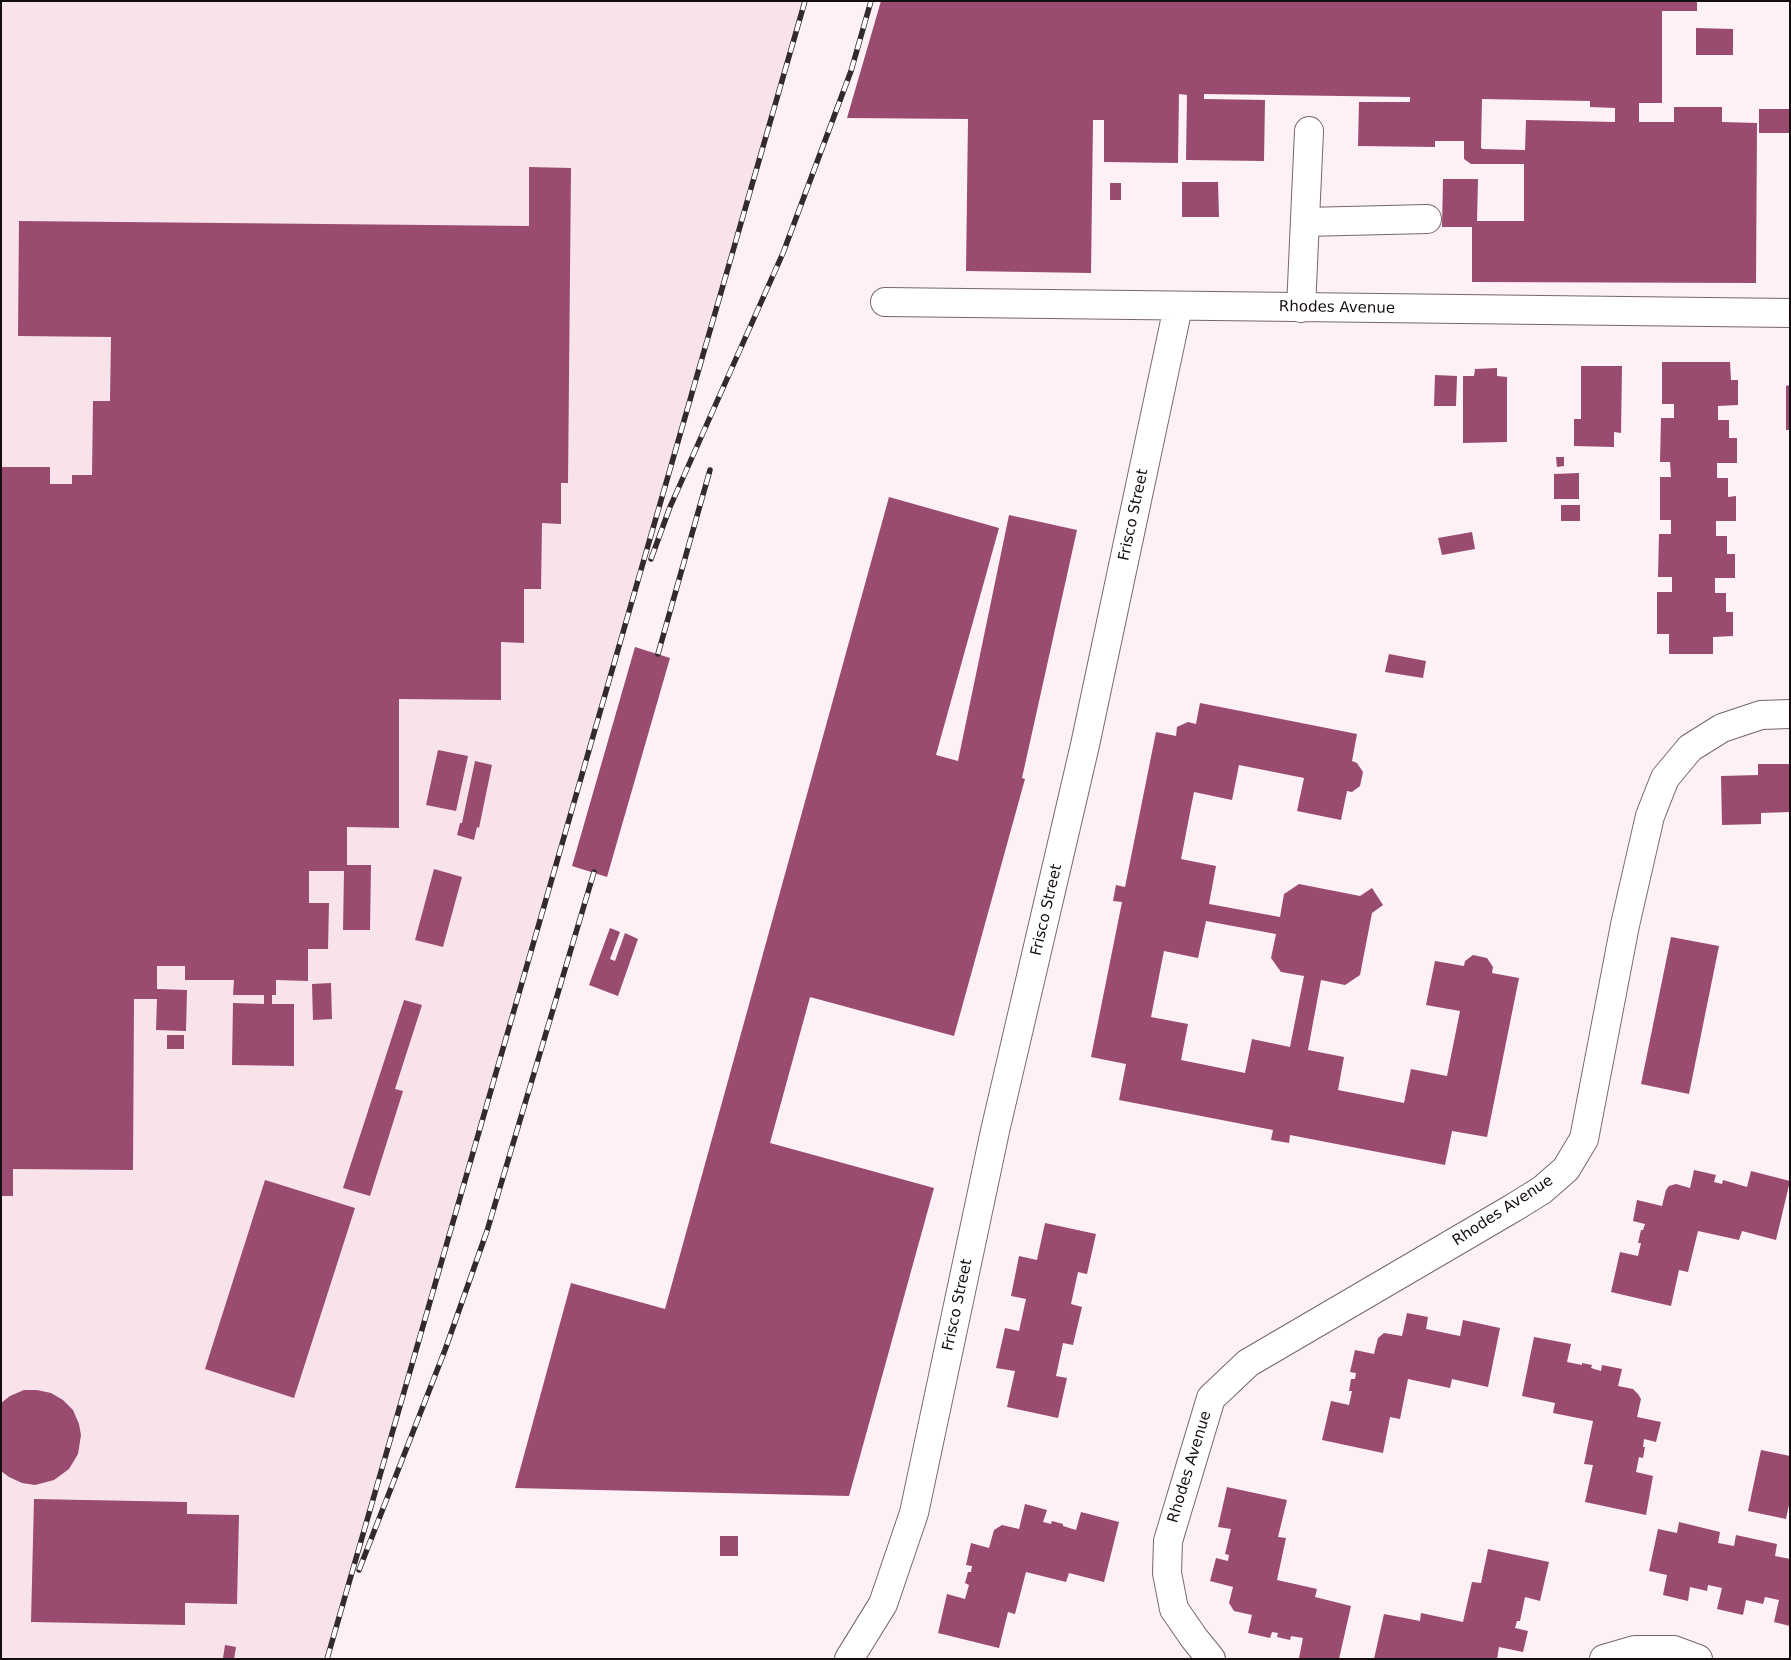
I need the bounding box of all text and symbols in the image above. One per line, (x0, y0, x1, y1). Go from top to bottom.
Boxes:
street label: Rhodes Avenue (1279, 298, 1395, 318)
street label: Frisco Street (1115, 467, 1153, 563)
street label: Frisco Street (1028, 862, 1066, 958)
street label: Rhodes Avenue (1449, 1172, 1557, 1250)
street label: Frisco Street (939, 1257, 977, 1353)
street label: Rhodes Avenue (1164, 1409, 1216, 1525)

